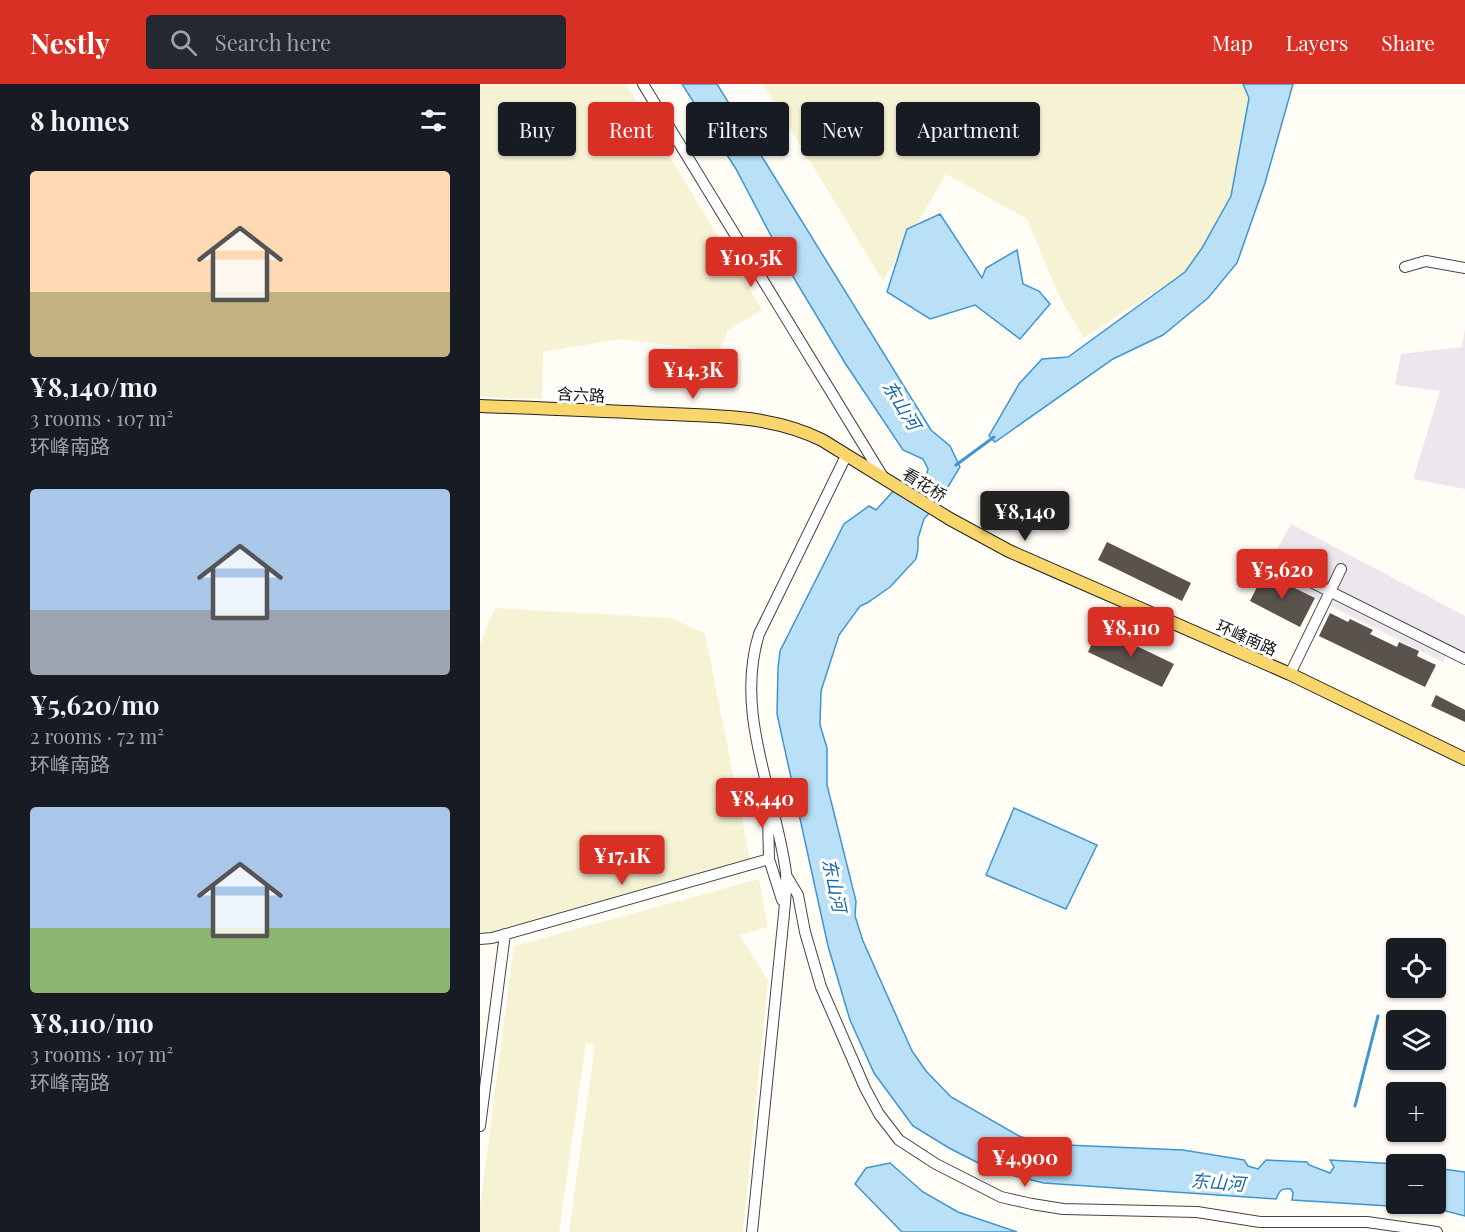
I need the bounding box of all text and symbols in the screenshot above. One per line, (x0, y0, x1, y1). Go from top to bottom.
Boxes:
search box (146, 15, 566, 69)
text: Nestly (30, 24, 110, 61)
icon: search (167, 26, 200, 59)
text: Search here (215, 27, 331, 57)
text: Map (1212, 28, 1253, 56)
text: Layers (1286, 28, 1348, 56)
text: Share (1381, 28, 1435, 56)
chip: Buy (498, 102, 576, 156)
chip: Rent (588, 102, 674, 156)
chip: Filters (686, 102, 789, 156)
chip: New (801, 102, 884, 156)
chip: Apartment (896, 102, 1040, 156)
text: 8 homes (30, 103, 129, 138)
icon: filters (417, 104, 450, 137)
icon: home (186, 210, 294, 318)
pin: ¥10.5K (702, 237, 800, 288)
text: ¥10.5K (720, 243, 782, 270)
pin: ¥14.3K (644, 349, 742, 400)
text: ¥14.3K (663, 355, 723, 382)
text: ¥8,140/mo (30, 369, 158, 404)
water label: 东山河 (878, 376, 928, 437)
street label: 含六路 (556, 382, 606, 406)
text: 3 rooms · 107 m² (30, 404, 173, 431)
text: 环峰南路 (30, 432, 110, 459)
street label: 看花桥 (899, 462, 951, 506)
pin: ¥8,140 (976, 491, 1074, 542)
text: ¥8,140 (994, 497, 1056, 524)
icon: home (186, 528, 294, 636)
pin: ¥5,620 (1233, 549, 1331, 600)
text: ¥5,620 (1251, 555, 1313, 582)
pin: ¥8,110 (1082, 607, 1180, 658)
text: ¥8,110 (1102, 613, 1160, 640)
street label: 环峰南路 (1213, 614, 1281, 660)
text: ¥5,620/mo (30, 687, 159, 722)
text: 2 rooms · 72 m² (30, 722, 164, 749)
text: 环峰南路 (30, 750, 110, 777)
pin: ¥8,440 (713, 778, 811, 829)
text: ¥8,440 (730, 784, 794, 811)
pin: ¥17.1K (573, 835, 671, 886)
text: ¥17.1K (594, 841, 650, 868)
icon: home (186, 846, 294, 954)
water label: 东山河 (818, 856, 853, 917)
map controls (1386, 938, 1446, 1214)
button: locate (1386, 938, 1446, 998)
text: ¥8,110/mo (30, 1005, 154, 1040)
button: layers (1386, 1010, 1446, 1070)
text: 3 rooms · 107 m² (30, 1040, 173, 1067)
text: 环峰南路 (30, 1068, 110, 1095)
button: + (1386, 1082, 1446, 1142)
pin: ¥4,900 (976, 1137, 1074, 1188)
text: ¥4,900 (992, 1143, 1058, 1170)
button: − (1386, 1154, 1446, 1214)
water label: 东山河 (1190, 1168, 1249, 1196)

